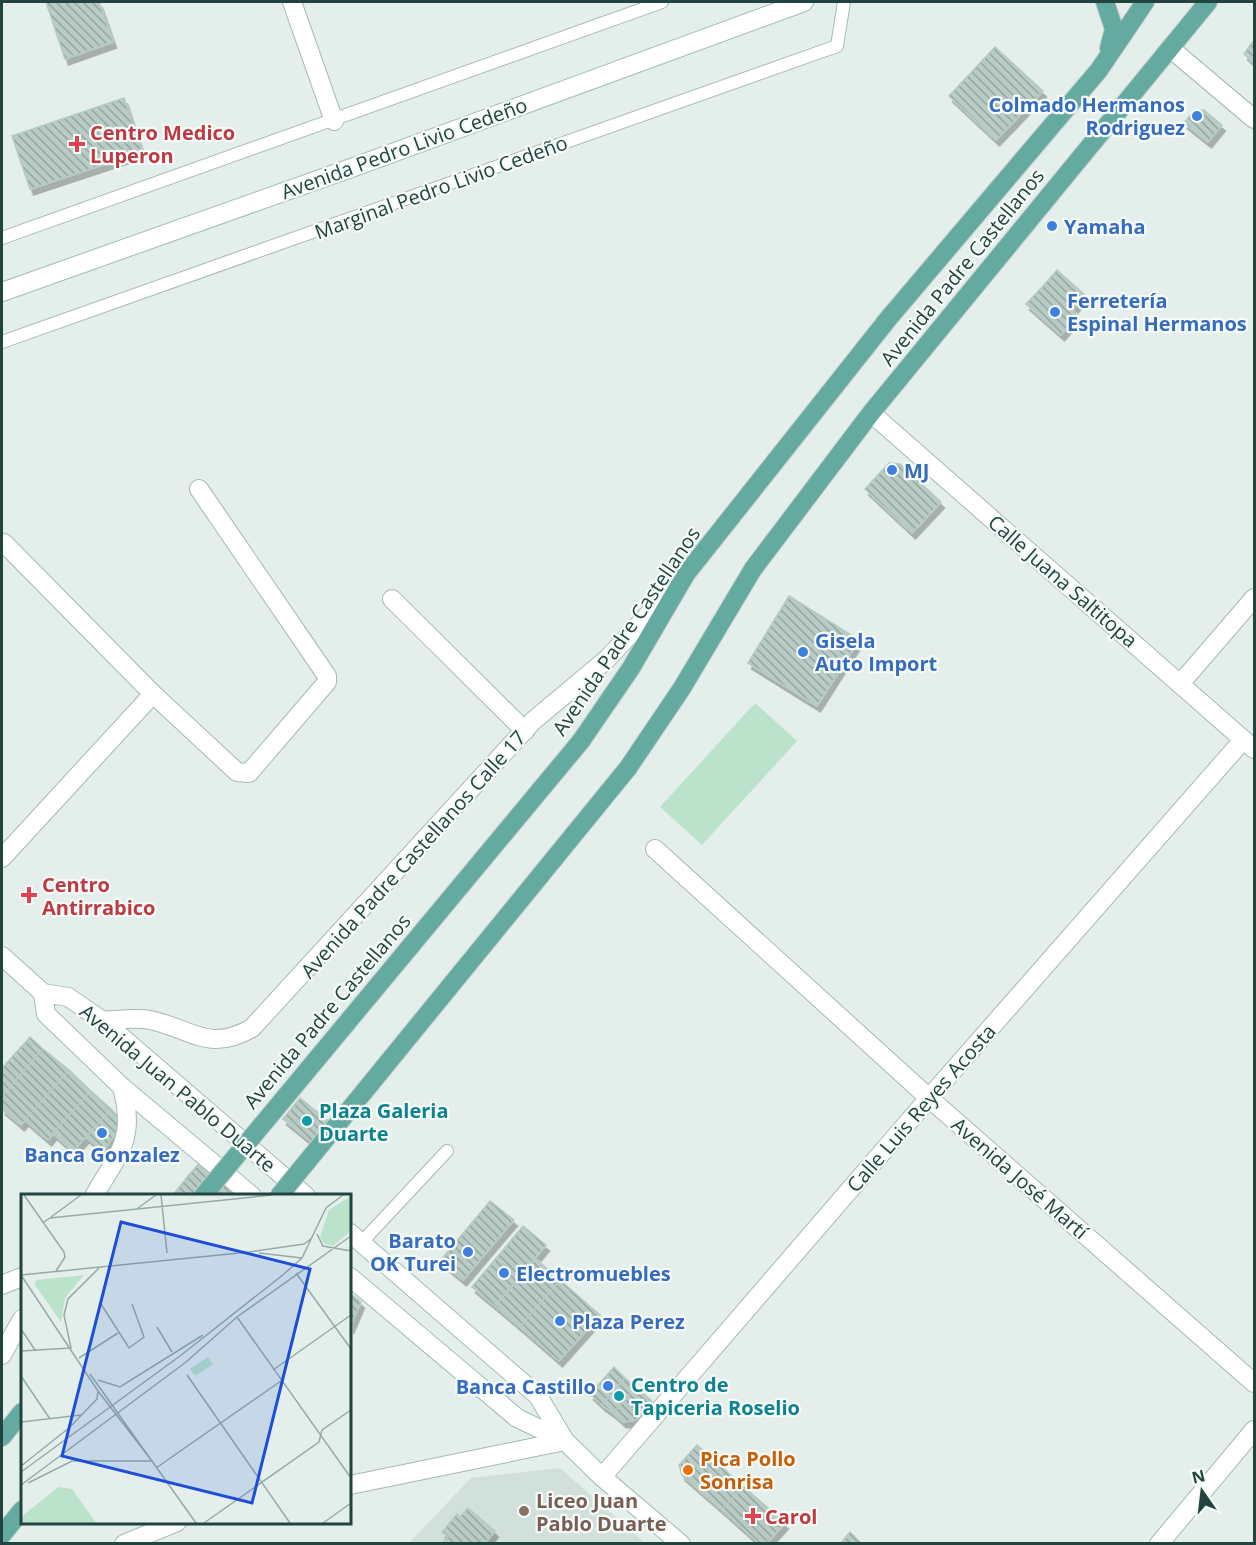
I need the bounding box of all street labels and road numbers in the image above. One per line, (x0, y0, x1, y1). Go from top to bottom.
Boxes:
street label: Avenida Pedro Livio Cedeño (277, 91, 531, 205)
street label: Marginal Pedro Livio Cedeño (311, 129, 571, 245)
street label: Avenida Padre Castellanos (874, 163, 1050, 371)
street label: Calle Juana Saltitopa (983, 509, 1143, 653)
street label: Avenida Padre Castellanos (546, 521, 706, 741)
street label: Avenida Padre Castellanos Calle 17 (294, 724, 532, 984)
street label: Avenida Padre Castellanos (237, 908, 417, 1114)
street label: Avenida Juan Pablo Duarte (74, 998, 282, 1178)
street label: Calle Luis Reyes Acosta (841, 1018, 1001, 1198)
street label: Avenida José Martí (946, 1111, 1095, 1245)

